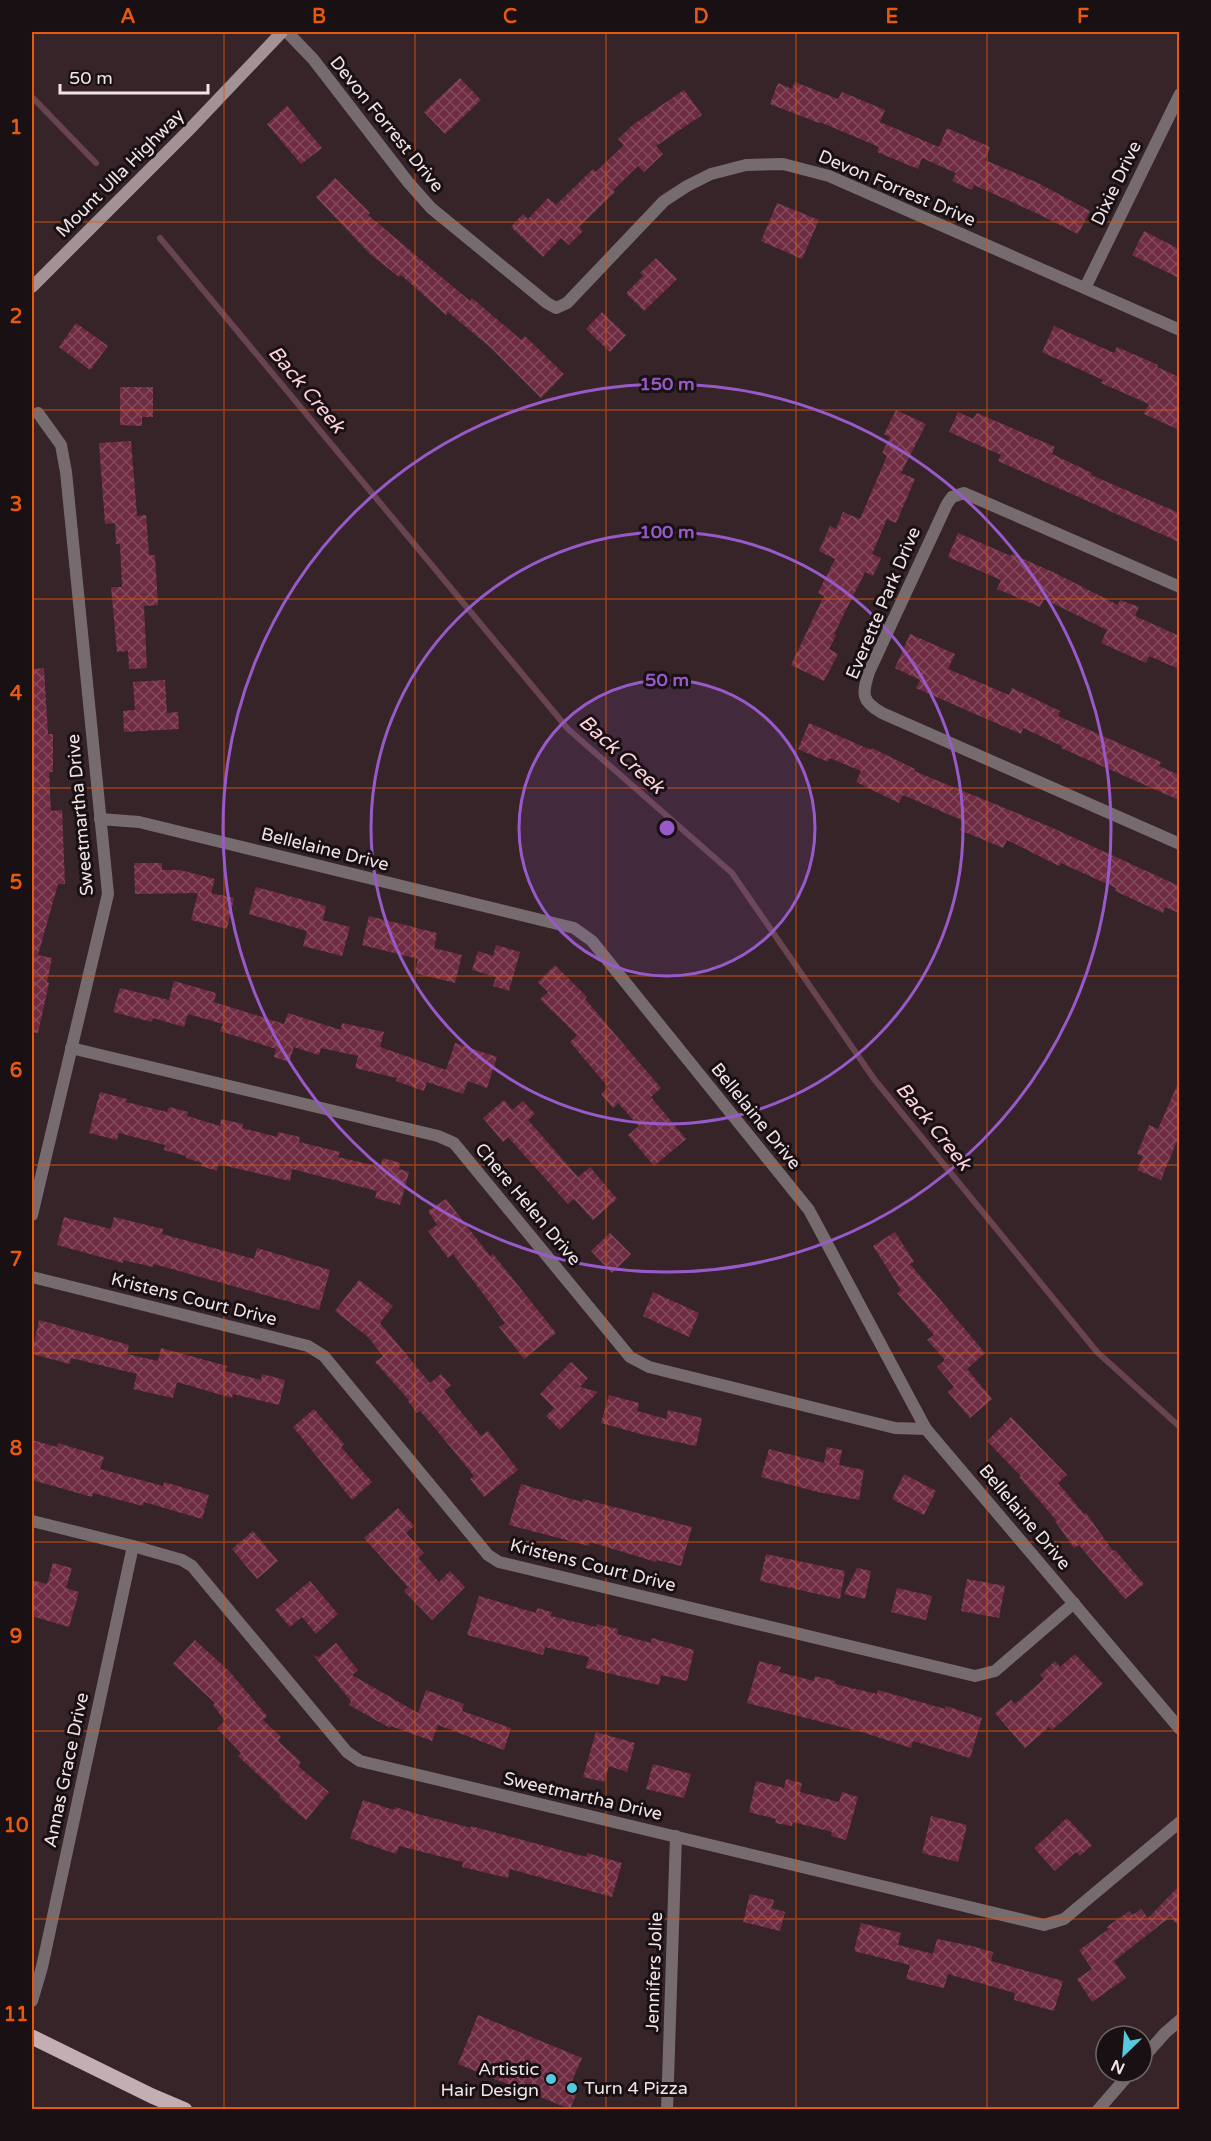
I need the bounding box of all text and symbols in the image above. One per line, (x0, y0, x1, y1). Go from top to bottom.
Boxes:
text: A (121, 5, 136, 29)
text: B (312, 5, 326, 29)
text: C (503, 5, 517, 29)
text: D (693, 5, 709, 29)
text: E (886, 5, 899, 29)
text: F (1077, 5, 1089, 29)
street label: Devon Forrest Drive (325, 52, 449, 196)
scale bar (60, 57, 208, 95)
text: 50 m (69, 67, 113, 89)
street label: Mount Ulla Highway (51, 104, 189, 242)
text: 1 (10, 116, 22, 140)
street label: Dixie Drive (1086, 137, 1146, 229)
street label: Devon Forrest Drive (815, 145, 979, 231)
text: 2 (10, 305, 22, 329)
water label: Back Creek (263, 341, 351, 440)
text: 150 m (639, 373, 695, 395)
text: 3 (10, 493, 22, 517)
text: 100 m (639, 521, 695, 543)
street label: Everette Park Drive (841, 523, 925, 683)
text: 50 m (645, 669, 689, 691)
text: 4 (10, 682, 23, 706)
water label: Back Creek (574, 710, 670, 801)
street label: Sweetmartha Drive (62, 733, 98, 897)
centre of rings (657, 818, 677, 838)
street label: Bellelaine Drive (259, 822, 391, 876)
text: 5 (10, 871, 22, 895)
street label: Bellelaine Drive (706, 1058, 806, 1174)
text: 6 (10, 1059, 22, 1083)
water label: Back Creek (890, 1078, 977, 1177)
street label: Chere Helen Drive (470, 1138, 586, 1270)
text: 7 (10, 1248, 22, 1272)
street label: Kristens Court Drive (109, 1268, 279, 1330)
text: 8 (10, 1437, 22, 1461)
street label: Bellelaine Drive (974, 1460, 1076, 1574)
street label: Kristens Court Drive (508, 1534, 678, 1596)
text: 9 (10, 1625, 22, 1649)
street label: Annas Grace Drive (39, 1690, 93, 1850)
street label: Sweetmartha Drive (501, 1767, 665, 1825)
text: 10 (3, 1814, 29, 1838)
street label: Jennifers Jolie (641, 1912, 667, 2032)
text: 11 (3, 2003, 29, 2027)
north arrow (1094, 2024, 1154, 2084)
text: N (1108, 2055, 1128, 2078)
place label: Artistic Hair Design (440, 2058, 539, 2101)
marker: Artistic Hair Design (544, 2072, 558, 2086)
place label: Turn 4 Pizza (584, 2077, 688, 2099)
marker: Turn 4 Pizza (565, 2081, 579, 2095)

